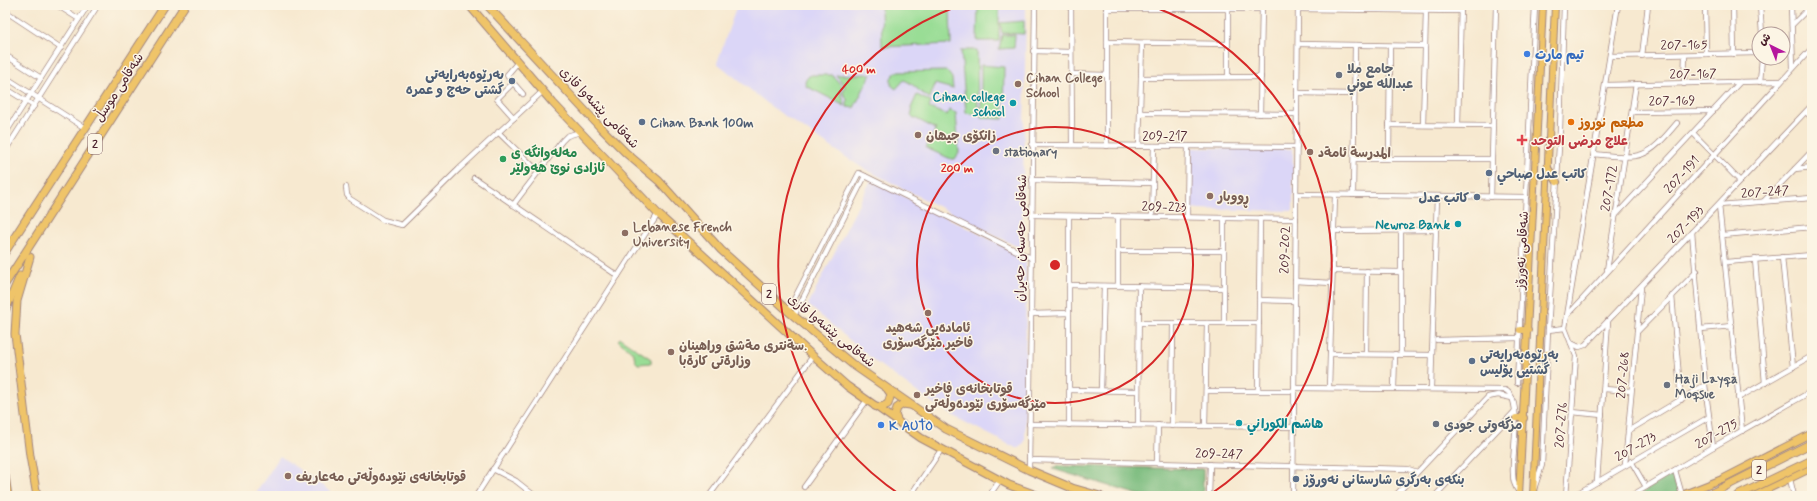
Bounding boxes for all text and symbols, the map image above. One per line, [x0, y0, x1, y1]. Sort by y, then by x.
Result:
north arrow [1751, 26, 1791, 66]
text: ش [1756, 30, 1774, 49]
street label: 207-165 [1660, 37, 1708, 54]
place label: تيم مارت [1535, 47, 1585, 65]
street label: شەقامی موسڵ [89, 49, 148, 126]
marker: تيم مارت [1522, 49, 1532, 59]
place label: جامع ملا عبدالله عوني [1347, 61, 1413, 96]
text: 400 m [842, 62, 876, 78]
street label: شەقامی پێشەوا قازی [555, 63, 642, 153]
street label: 207-167 [1669, 66, 1717, 83]
place label: بەرێوەبەرایەتی گشتی حەج و عمرە [406, 67, 504, 99]
place label: Cihan College School [1026, 70, 1103, 102]
marker: جامع ملا عبدالله عوني [1334, 70, 1344, 80]
marker: بەرێوەبەرایەتی گشتی حەج و عمرە [507, 76, 517, 86]
marker: Cihan College School [1013, 79, 1023, 89]
place label: Cihan college school [932, 89, 1005, 121]
street label: 207-169 [1649, 93, 1696, 110]
marker: Cihan college school [1008, 98, 1018, 108]
place label: Cihan Bank 100m [650, 115, 754, 132]
place label: مطعم نوروز [1578, 115, 1644, 133]
marker: Cihan Bank 100m [637, 117, 647, 127]
marker: مطعم نوروز [1566, 117, 1576, 127]
place label: زانکۆی جیھان [926, 128, 996, 145]
street label: 209-217 [1142, 128, 1188, 145]
marker: زانکۆی جیھان [913, 130, 923, 140]
place label: علاج مرضى التوحد [1531, 133, 1628, 150]
road number: 2 [88, 134, 102, 154]
marker: علاج مرضى التوحد [1516, 134, 1528, 146]
place label: مەلەوانگە ی ئازادی نوێ هەولێر [509, 144, 605, 177]
place label: stationary [1004, 144, 1057, 161]
place label: المدرسة ئامةد [1318, 145, 1391, 162]
marker: stationary [991, 146, 1001, 156]
marker: المدرسة ئامةد [1305, 147, 1315, 157]
street label: 207-191 [1660, 153, 1704, 197]
marker: مەلەوانگە ی ئازادی نوێ هەولێر [498, 154, 508, 164]
text: 200 m [941, 161, 974, 177]
street label: 207-172 [1597, 163, 1622, 213]
place label: كاتب عدل صباحي [1497, 166, 1587, 186]
marker: كاتب عدل صباحي [1484, 168, 1494, 178]
street label: شەقامی حەسەن حەیران [1012, 174, 1031, 302]
street label: 207-247 [1740, 182, 1790, 203]
place label: ڕووبار [1217, 189, 1249, 208]
place label: کاتب عدل [1418, 190, 1469, 207]
marker: ڕووبار [1205, 191, 1215, 201]
marker: کاتب عدل [1472, 192, 1482, 202]
street label: 209-223 [1141, 199, 1187, 216]
street label: 207-193 [1664, 202, 1709, 247]
street label: شەقامی نەورۆز [1512, 210, 1533, 291]
place label: Newroz Bank [1375, 217, 1450, 234]
place label: Lebanese French University [633, 219, 732, 251]
marker: Newroz Bank [1453, 219, 1463, 229]
street label: 209-202 [1277, 226, 1294, 274]
marker: Lebanese French University [620, 228, 630, 238]
centre of rings [1048, 258, 1062, 272]
road number: 2 [762, 284, 776, 304]
street label: شەقامی پێشەوا قازی [784, 291, 878, 372]
marker: ئامادەیی شەهید فاخیر مێرگەسۆری [923, 308, 933, 318]
place label: ئامادەیی شەهید فاخیر مێرگەسۆری [883, 320, 973, 352]
place label: سةنترى مةشق وراهينان. وزارةتى كارةبا [679, 338, 807, 370]
marker: سةنترى مةشق وراهينان. وزارةتى كارةبا [666, 347, 676, 357]
place label: بەڕێوەبەرایەتی گشتیی پۆلیس [1480, 347, 1559, 379]
street label: 207-268 [1613, 351, 1634, 400]
marker: بەڕێوەبەرایەتی گشتیی پۆلیس [1467, 356, 1477, 366]
place label: Haji Layqa Moqsue [1675, 371, 1738, 403]
marker: Haji Layqa Moqsue [1662, 380, 1672, 390]
place label: قوتابخانەی فاخیر مێرگەسۆری نێودەوڵەتی [923, 381, 1046, 413]
marker: قوتابخانەی فاخیر مێرگەسۆری نێودەوڵەتی [912, 390, 922, 400]
street label: 207-276 [1551, 402, 1572, 449]
street label: 207-275 [1692, 415, 1741, 453]
place label: هاشم الكوراني [1247, 416, 1324, 436]
place label: مزگەوتی جودی [1444, 416, 1522, 434]
place label: K AUTO [889, 418, 933, 435]
marker: هاشم الكوراني [1234, 418, 1244, 428]
marker: مزگەوتی جودی [1431, 419, 1441, 429]
marker: K AUTO [876, 420, 886, 430]
street label: 207-273 [1612, 428, 1660, 466]
street label: 209-247 [1195, 446, 1243, 463]
road number: 2 [1752, 460, 1766, 480]
place label: قوتابخانەی نێودەوڵەتی مەعاریف [296, 467, 466, 486]
marker: قوتابخانەی نێودەوڵەتی مەعاریف [283, 471, 293, 481]
place label: بنکەی بەرگری شارستانی نەورۆز [1303, 471, 1465, 489]
marker: بنکەی بەرگری شارستانی نەورۆز [1291, 474, 1301, 484]

